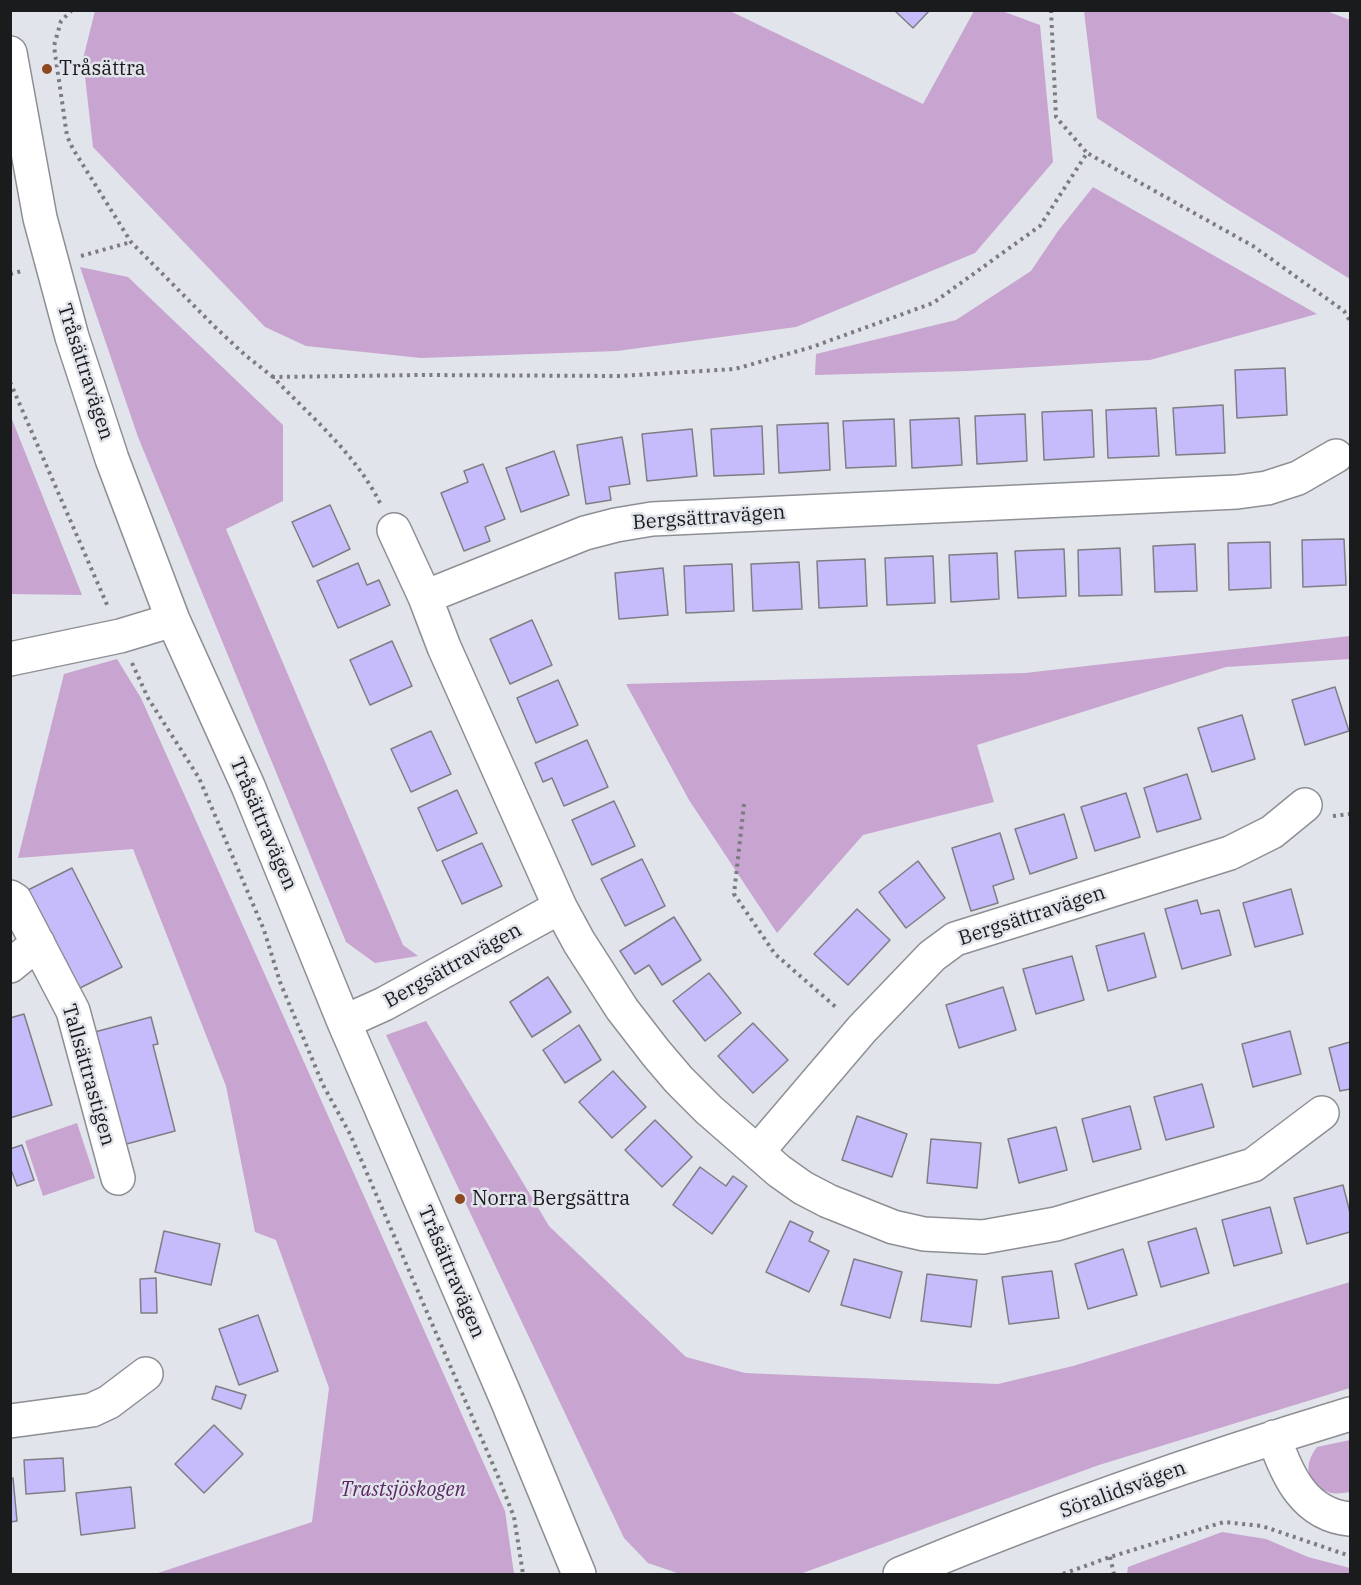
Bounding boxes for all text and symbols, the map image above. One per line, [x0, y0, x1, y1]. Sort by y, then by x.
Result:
place label: Tråsättra [59, 57, 146, 81]
marker: Tråsättra [40, 62, 54, 76]
street label: Tråsättravägen [52, 301, 118, 443]
street label: Bergsättravägen [632, 501, 786, 535]
street label: Tråsättravägen [224, 754, 302, 894]
street label: Bergsättravägen [955, 881, 1109, 951]
street label: Bergsättravägen [380, 918, 526, 1014]
street label: Tallsättrastigen [56, 1001, 120, 1149]
place label: Norra Bergsättra [472, 1187, 630, 1211]
marker: Norra Bergsättra [453, 1192, 467, 1206]
street label: Tråsättravägen [412, 1202, 490, 1342]
street label: Söralidsvägen [1057, 1456, 1189, 1524]
park label: Trastsjöskogen [340, 1478, 466, 1502]

